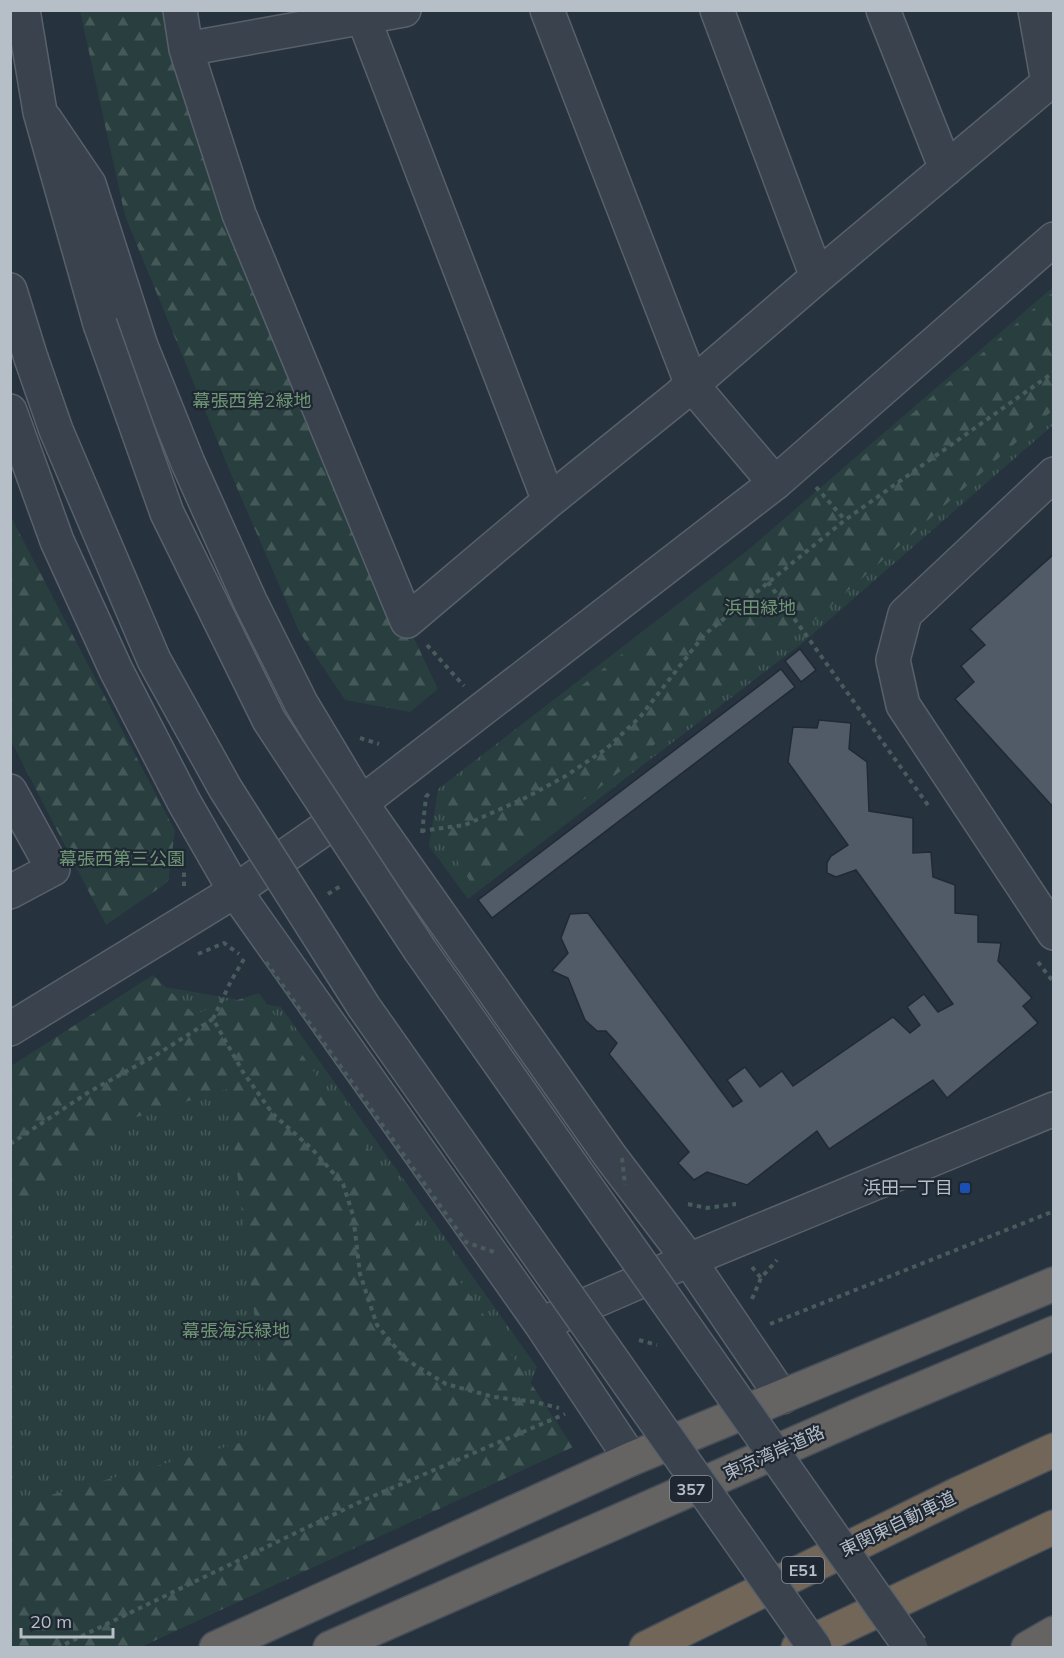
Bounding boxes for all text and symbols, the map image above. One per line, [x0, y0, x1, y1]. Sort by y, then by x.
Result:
park label: 幕張西第2緑地 [193, 389, 311, 412]
park label: 浜田緑地 [724, 596, 796, 619]
park label: 幕張西第三公園 [59, 847, 185, 870]
place label: 浜田一丁目 [863, 1176, 953, 1199]
marker: 浜田一丁目 [958, 1181, 972, 1195]
park label: 幕張海浜緑地 [182, 1319, 290, 1342]
street label: 東京湾岸道路 [720, 1420, 828, 1485]
road number: 357 [670, 1476, 712, 1502]
street label: 東関東自動車道 [836, 1486, 959, 1562]
road number: E51 [782, 1557, 824, 1583]
scale bar [21, 1601, 112, 1639]
text: 20 m [30, 1610, 72, 1633]

